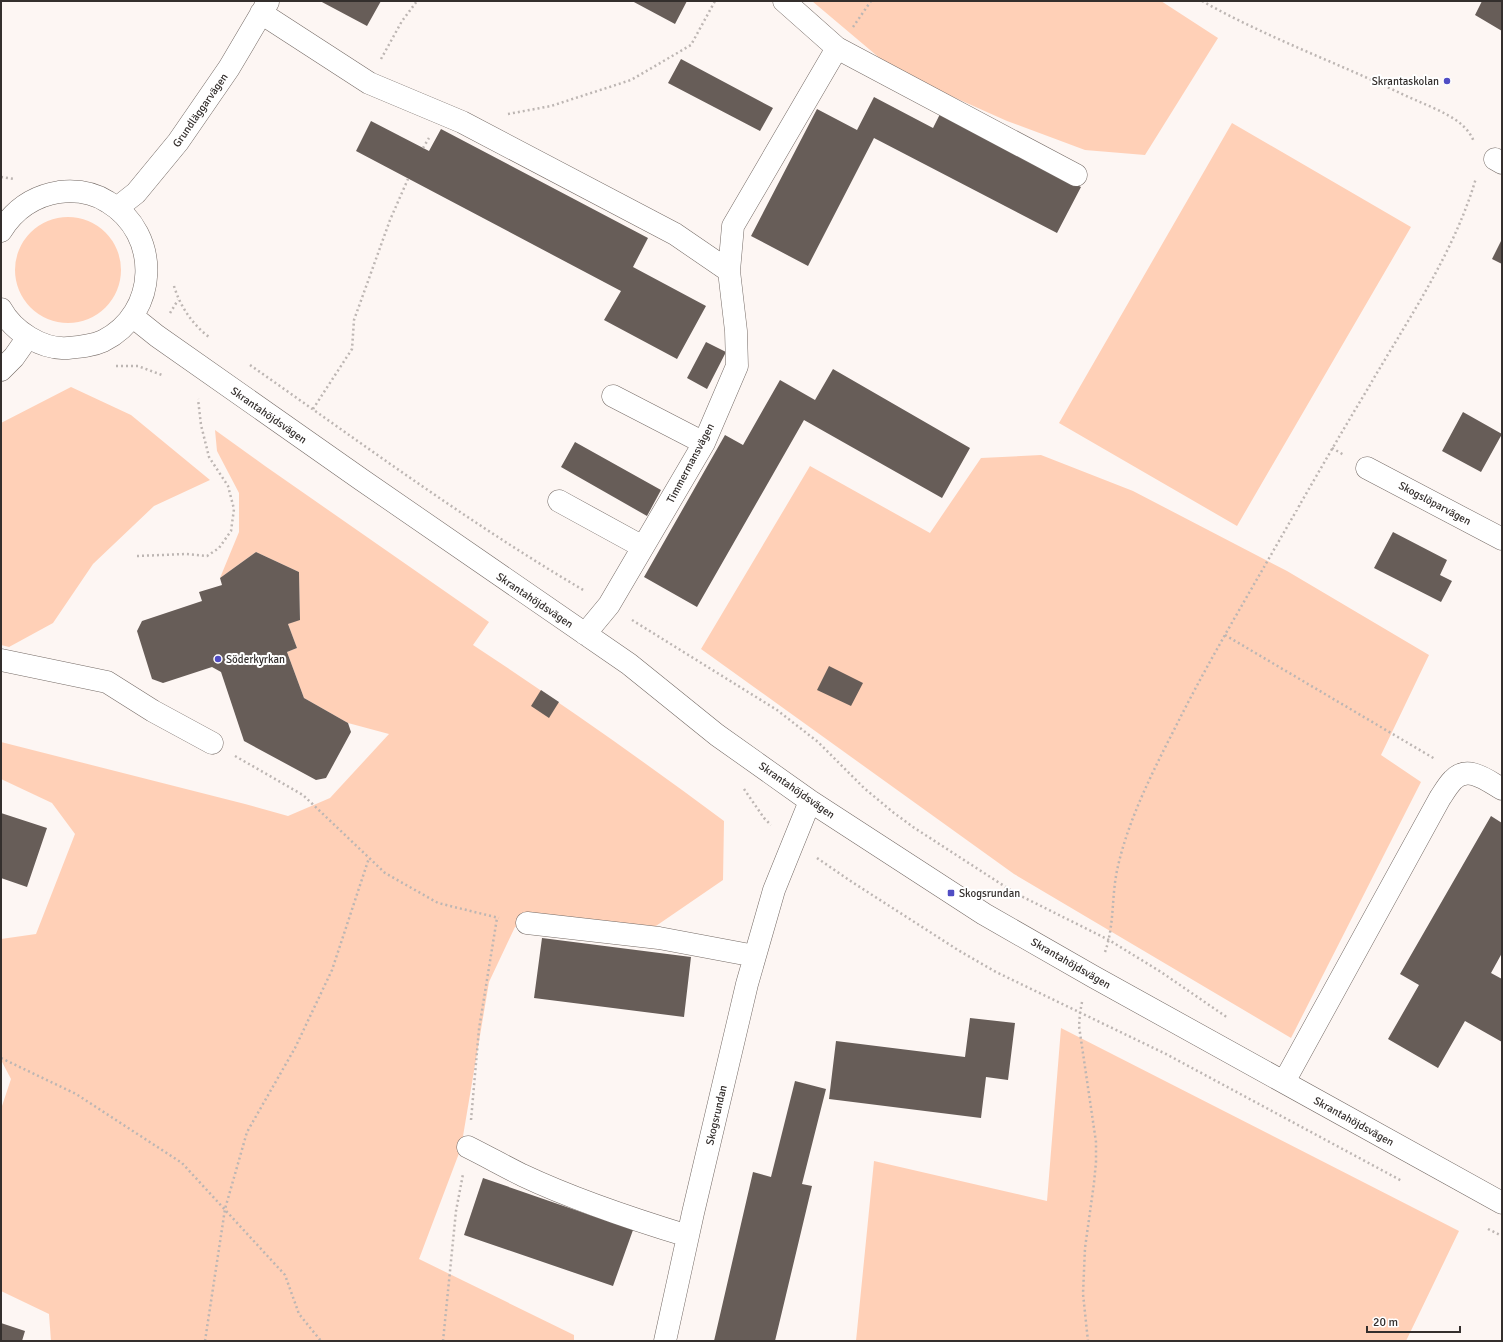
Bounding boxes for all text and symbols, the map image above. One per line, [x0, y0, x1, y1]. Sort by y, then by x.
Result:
street label: Grundläggarvägen [170, 71, 231, 150]
place label: Skrantaskolan [1372, 75, 1439, 88]
marker: Skrantaskolan [1442, 76, 1452, 86]
street label: Skrantahöjdsvägen [228, 384, 309, 447]
street label: Timmermansvägen [664, 421, 717, 505]
street label: Skogslöparvägen [1396, 479, 1473, 528]
street label: Skrantahöjdsvägen [494, 570, 576, 631]
place label: Söderkyrkan [226, 653, 285, 666]
marker: Söderkyrkan [213, 654, 223, 664]
street label: Skrantahöjdsvägen [756, 759, 837, 822]
place label: Skogsrundan [959, 887, 1020, 900]
marker: Skogsrundan [946, 888, 956, 898]
street label: Skrantahöjdsvägen [1029, 935, 1113, 992]
street label: Skogsrundan [703, 1084, 730, 1146]
street label: Skrantahöjdsvägen [1311, 1094, 1396, 1149]
scale bar [1367, 1308, 1460, 1334]
text: 20 m [1373, 1315, 1398, 1330]

